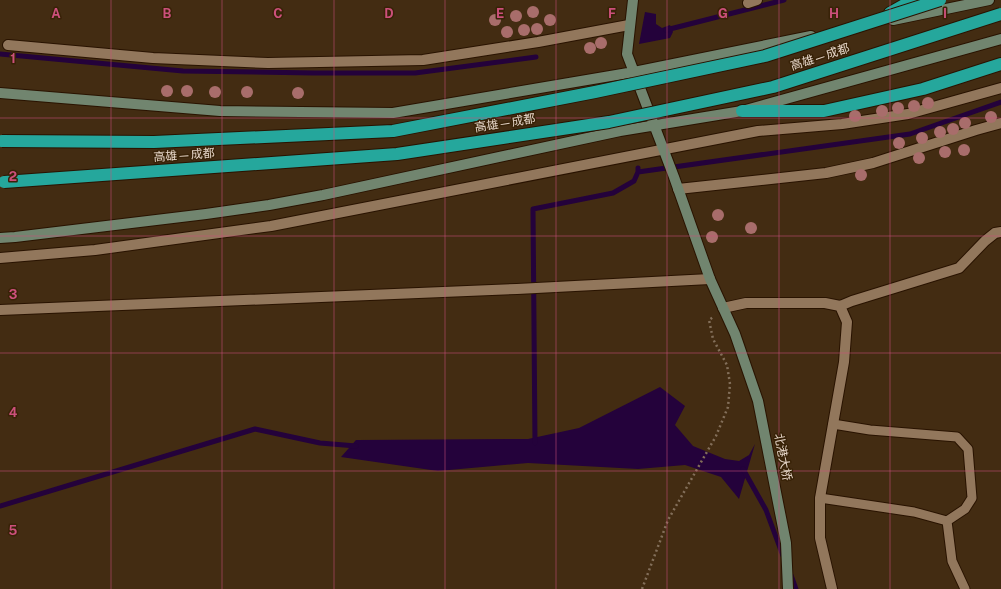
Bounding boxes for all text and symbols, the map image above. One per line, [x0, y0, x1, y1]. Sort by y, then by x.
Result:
text: A [51, 6, 61, 21]
text: B [163, 6, 172, 21]
text: C [273, 6, 283, 21]
text: D [384, 6, 394, 21]
text: E [496, 6, 504, 21]
text: F [608, 6, 616, 21]
text: G [718, 6, 728, 21]
text: H [829, 6, 839, 21]
text: I [943, 6, 947, 21]
street label: 高雄—成都 [789, 41, 851, 73]
text: 1 [10, 51, 16, 66]
street label: 高雄—成都 [474, 111, 536, 135]
street label: 高雄—成都 [153, 146, 215, 164]
text: 2 [9, 169, 17, 184]
text: 3 [9, 287, 18, 302]
text: 4 [9, 405, 18, 420]
street label: 北港大桥 [772, 432, 794, 482]
text: 5 [9, 523, 18, 538]

